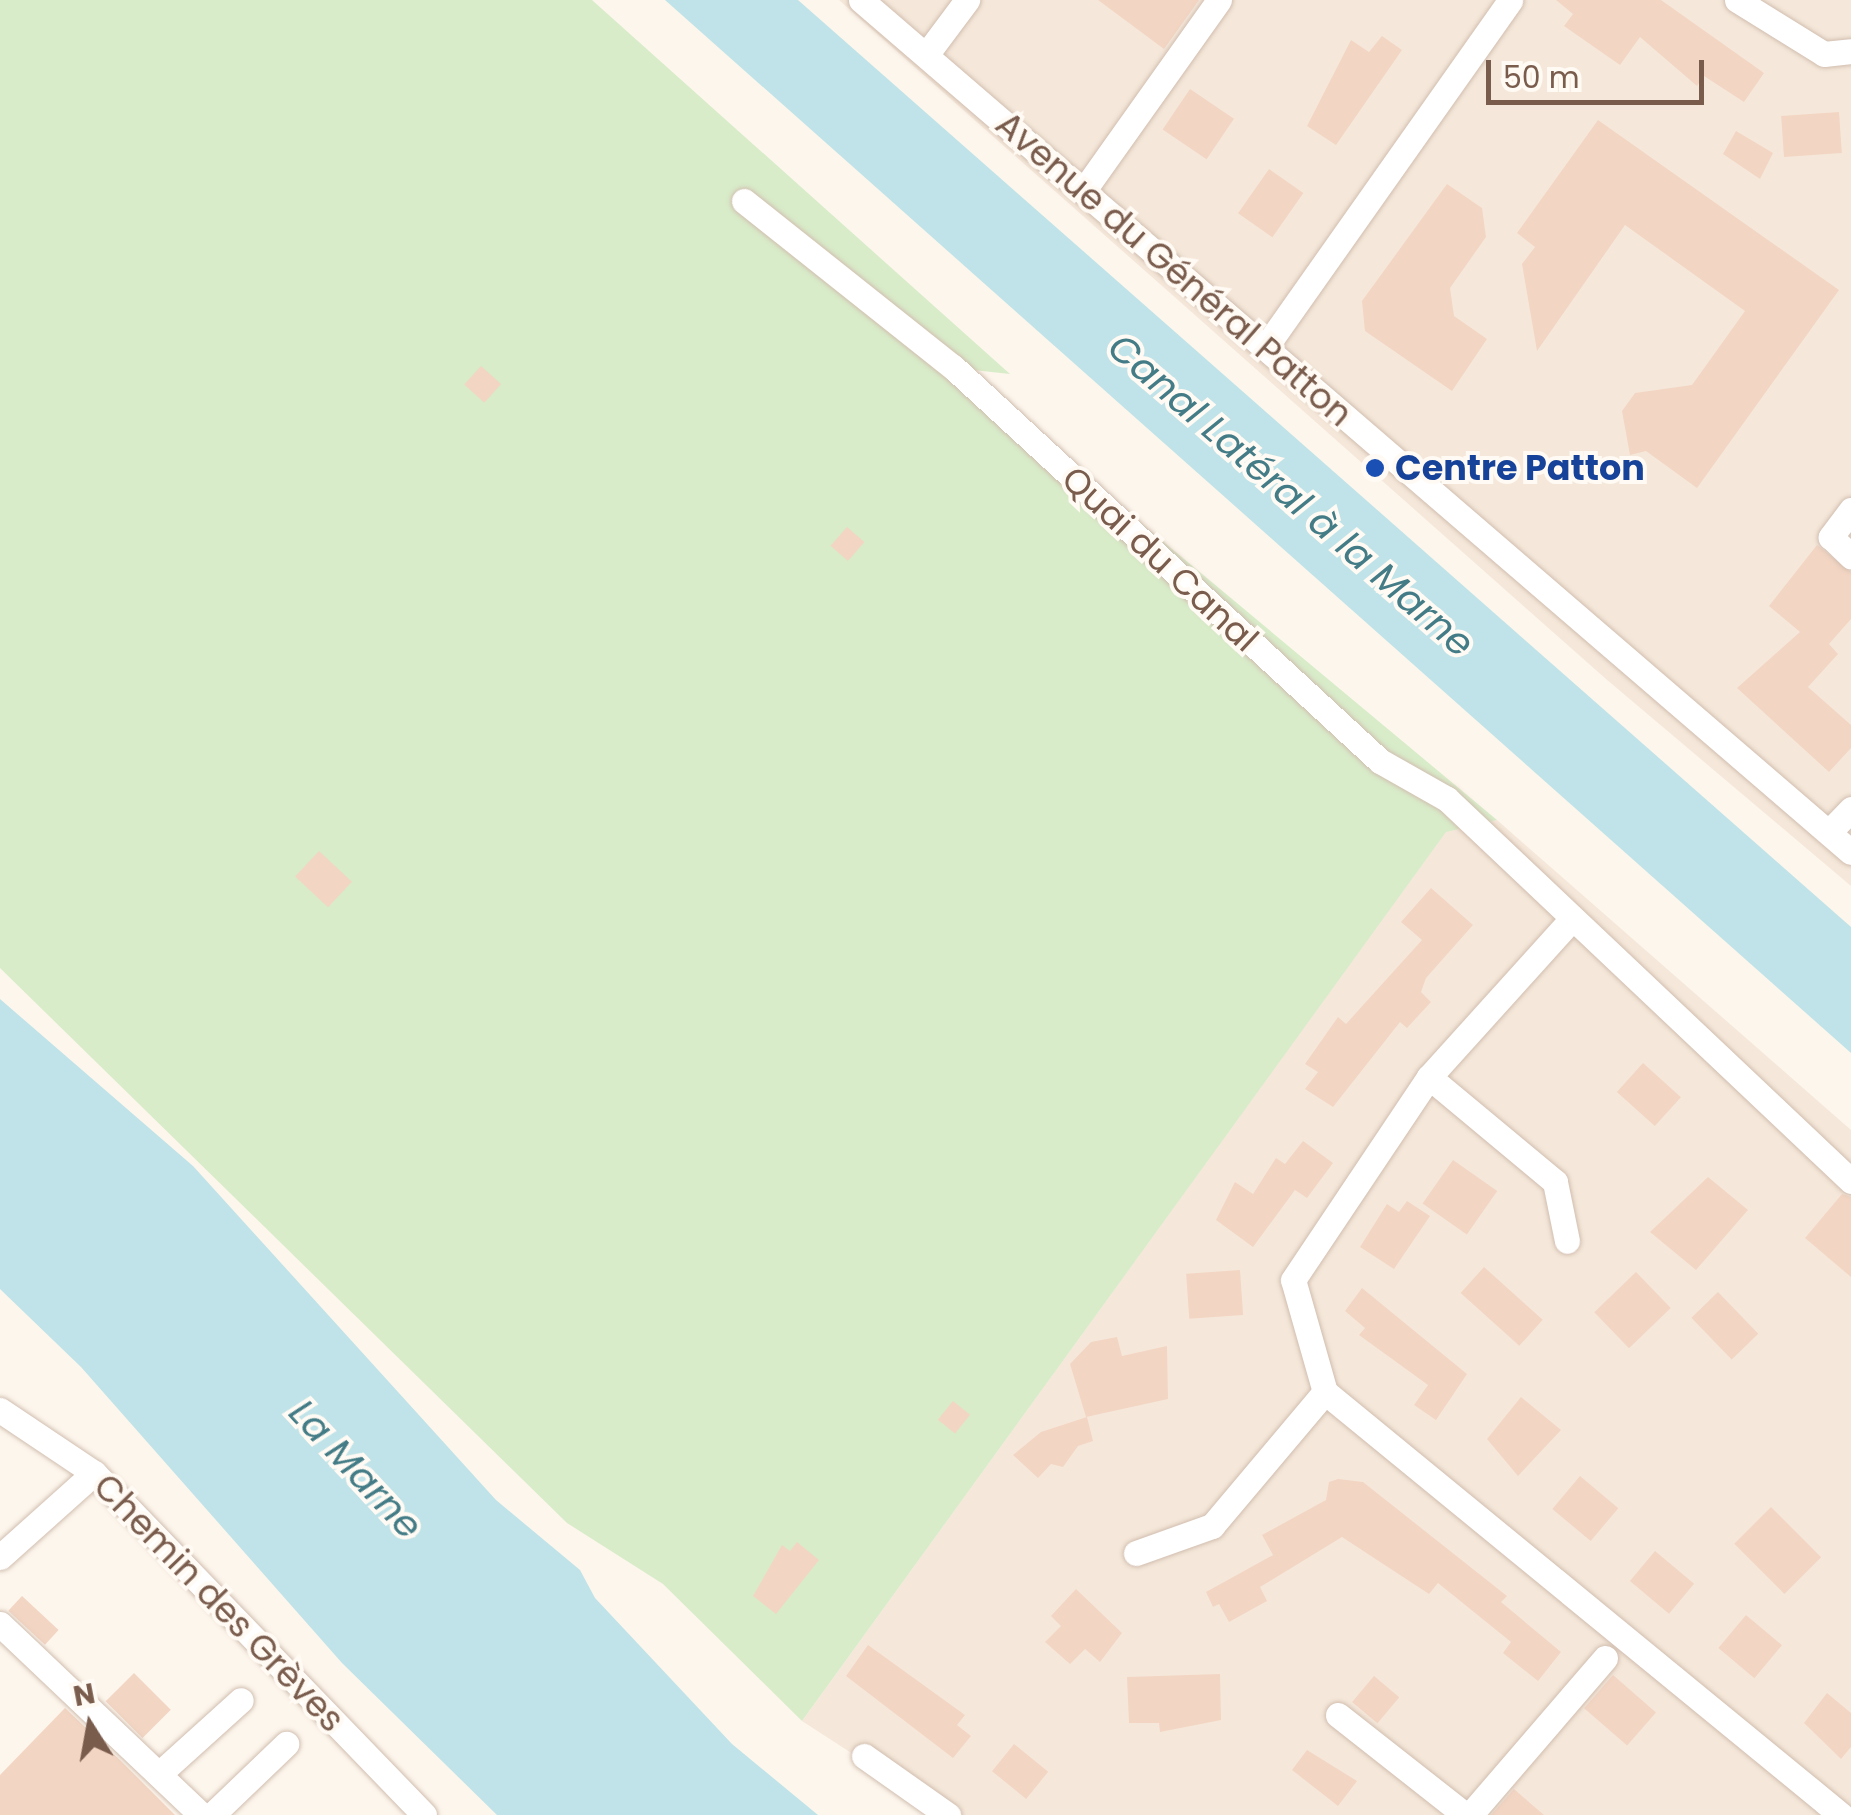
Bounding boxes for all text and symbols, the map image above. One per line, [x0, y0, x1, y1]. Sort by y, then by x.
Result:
scale bar [1491, 40, 1708, 102]
text: 50 m [1503, 56, 1580, 99]
street label: Avenue du Général Patton [987, 103, 1361, 435]
water label: Canal Latéral à la Marne [1099, 324, 1483, 666]
place label: Centre Patton [1395, 447, 1645, 489]
marker: Centre Patton [1364, 457, 1386, 479]
street label: Quai du Canal [1053, 458, 1267, 660]
water label: La Marne [280, 1390, 432, 1548]
street label: Chemin des Grèves [85, 1465, 353, 1741]
text: N [70, 1674, 98, 1716]
north arrow [40, 1675, 140, 1775]

